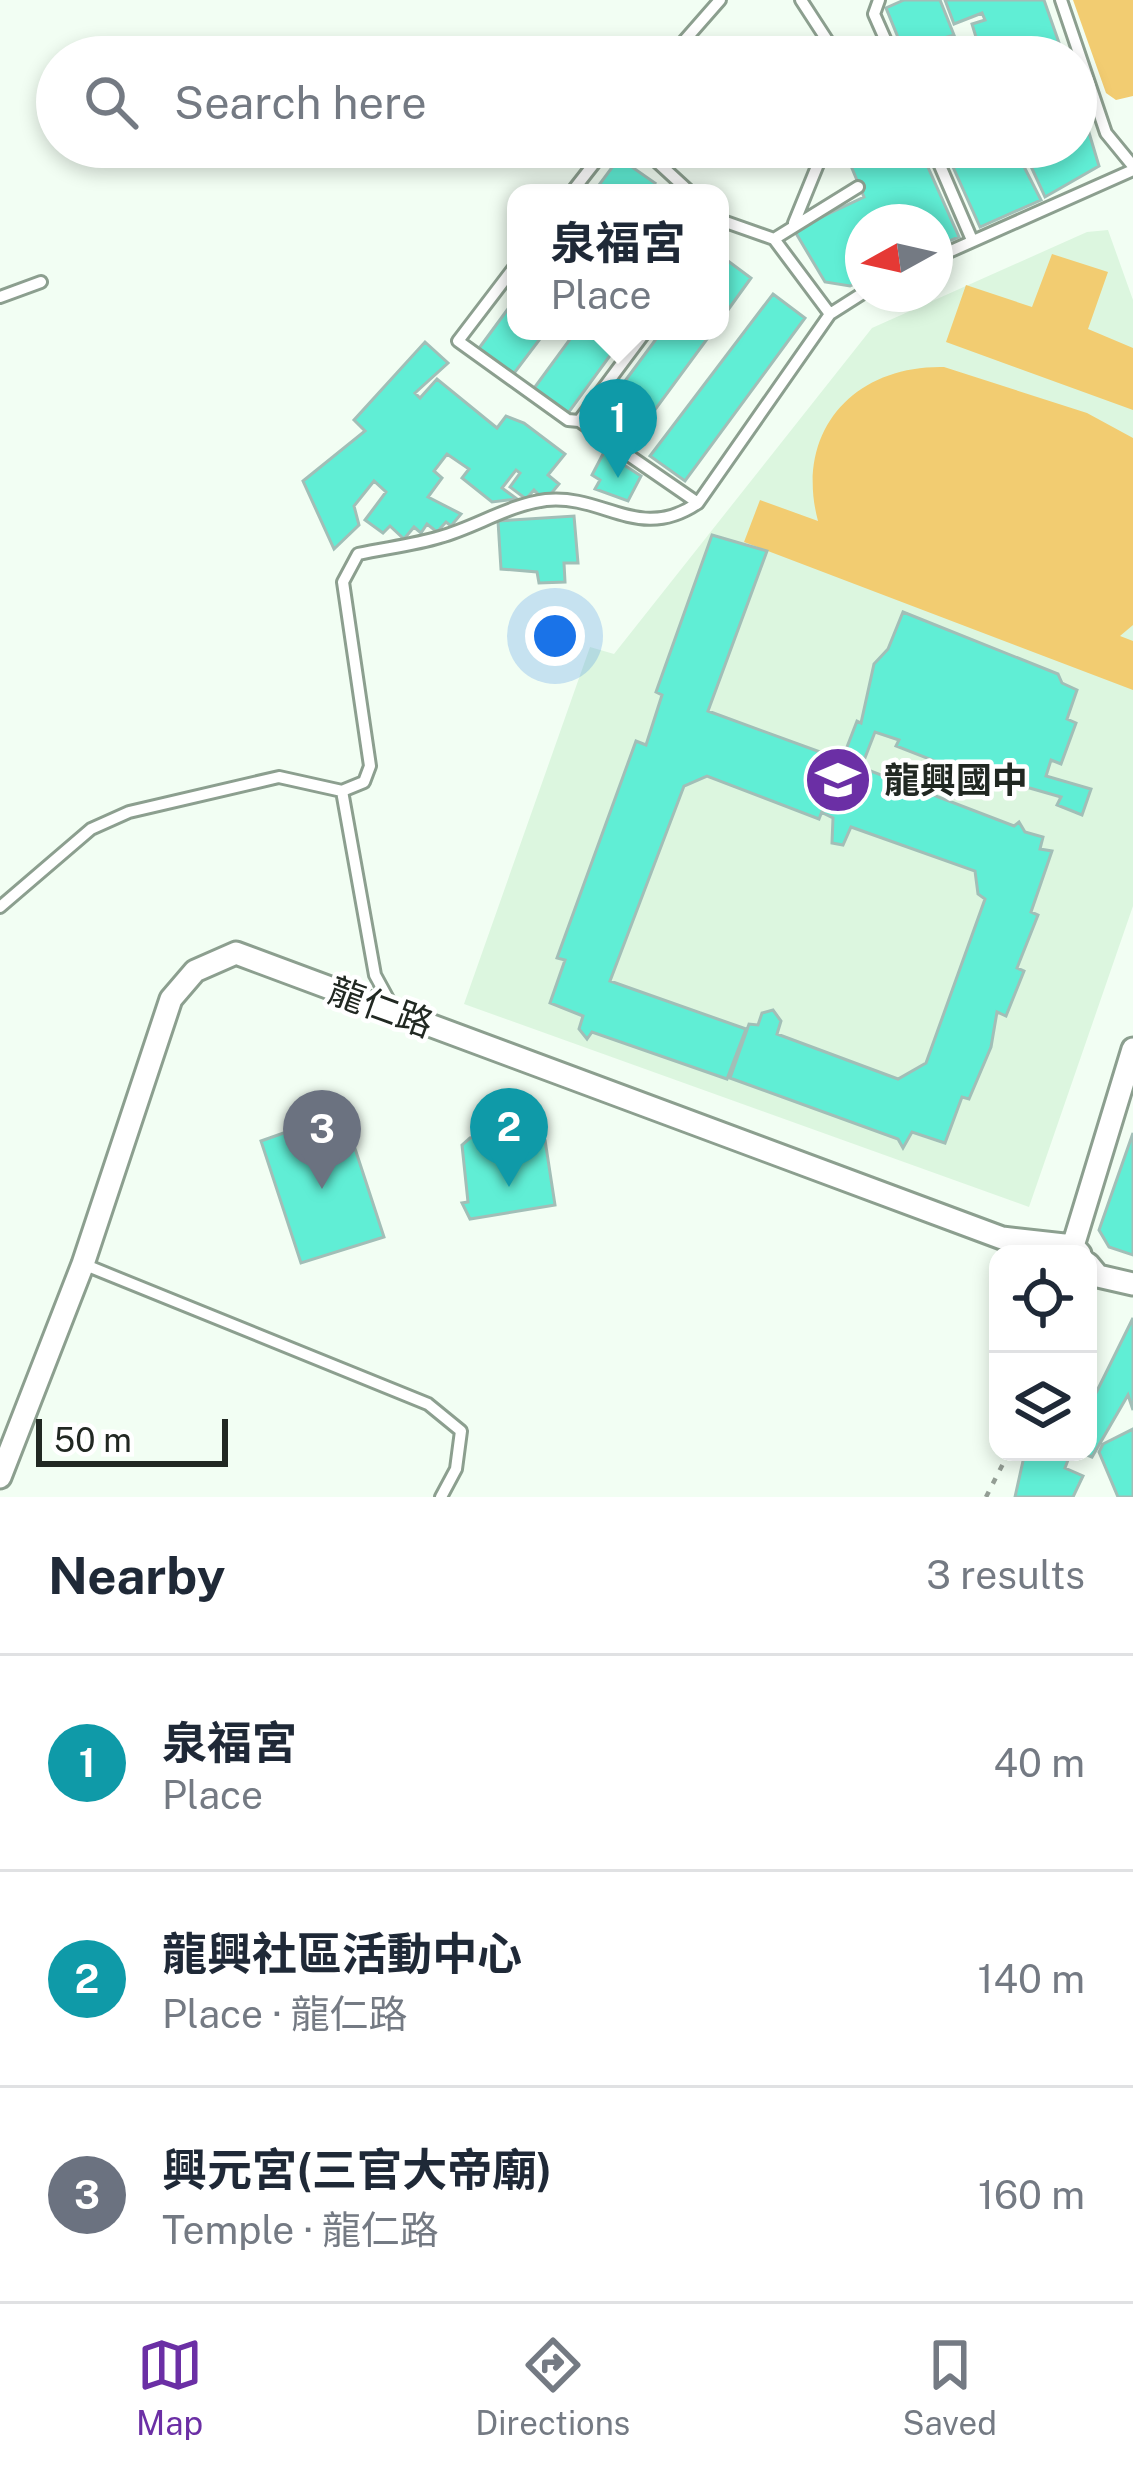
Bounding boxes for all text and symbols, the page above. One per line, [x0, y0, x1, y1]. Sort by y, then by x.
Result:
search box [36, 36, 1097, 168]
icon: search [78, 69, 144, 135]
text: Search here [174, 76, 427, 129]
popup [507, 184, 729, 340]
north arrow [845, 204, 953, 312]
text: 泉福宮 [550, 216, 686, 269]
text: Place [550, 272, 652, 318]
pin: 1 [579, 379, 657, 478]
your location [525, 606, 585, 666]
school or university icon: 龍興國中 [803, 745, 873, 815]
place label: 龍興國中 [884, 759, 1028, 801]
street label: 龍仁路 [323, 969, 439, 1045]
pin: 2 [470, 1088, 548, 1187]
pin: 3 [283, 1090, 361, 1189]
map controls [989, 1245, 1097, 1461]
button: locate [989, 1245, 1097, 1353]
button: layers [989, 1353, 1097, 1461]
scale bar [36, 1413, 228, 1466]
text: 50 m [54, 1421, 132, 1459]
text: Nearby [48, 1546, 225, 1605]
text: 3 results [926, 1552, 1085, 1598]
text: 泉福宮 [162, 1716, 297, 1769]
text: 1 [79, 1740, 95, 1786]
text: 40 m [993, 1740, 1085, 1786]
text: Place [162, 1772, 263, 1818]
text: 龍興社區活動中心 [162, 1927, 522, 1980]
text: 2 [75, 1956, 99, 2002]
text: 140 m [978, 1956, 1085, 2002]
text: Place · 龍仁路 [162, 1991, 408, 2037]
text: 興元宮(三官大帝廟) [162, 2143, 552, 2196]
text: 3 [74, 2172, 100, 2218]
text: 160 m [978, 2172, 1085, 2218]
text: Temple · 龍仁路 [162, 2207, 439, 2253]
tab: Map [136, 2332, 203, 2442]
tab: Directions [475, 2332, 630, 2442]
tab: Saved [903, 2332, 997, 2442]

